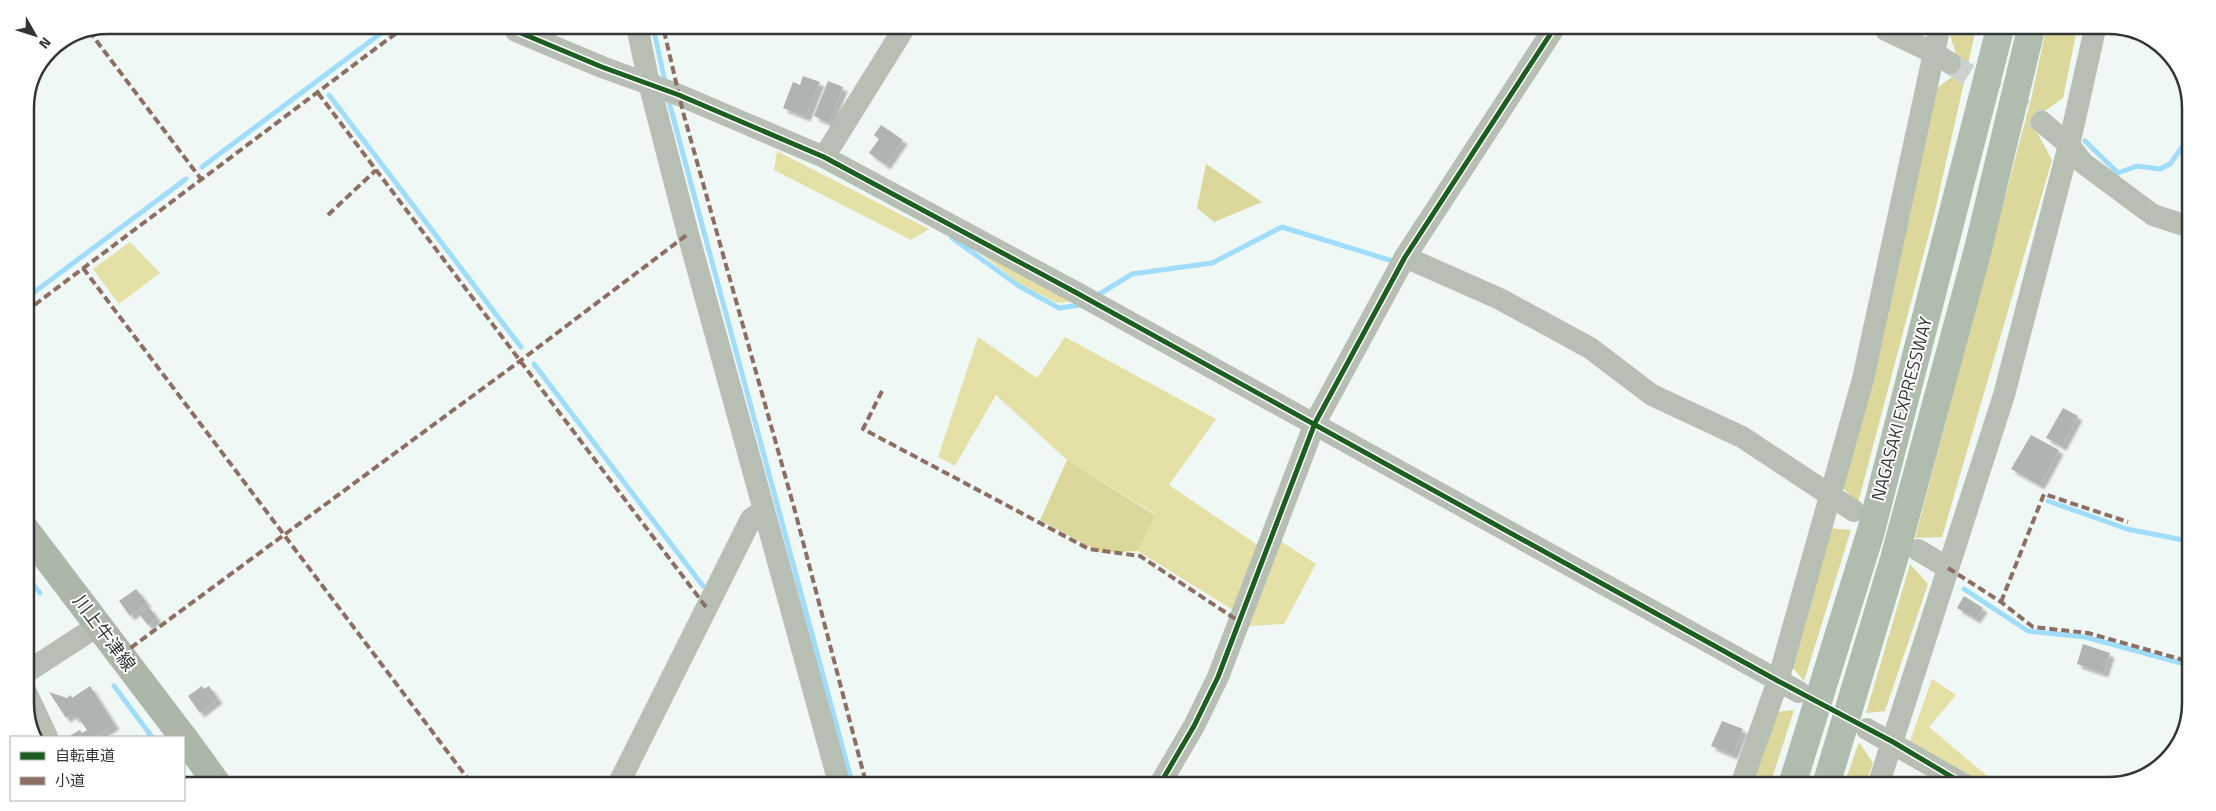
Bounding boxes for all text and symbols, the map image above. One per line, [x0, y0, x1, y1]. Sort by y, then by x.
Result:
north arrow [10, 10, 60, 60]
text: N [34, 33, 57, 54]
street label: NAGASAKI EXPRESSWAY [1864, 314, 1939, 504]
street label: 川上牛津線 [67, 589, 142, 677]
legend [10, 736, 185, 801]
text: 自転車道 [55, 744, 115, 767]
text: 小道 [55, 769, 85, 792]

